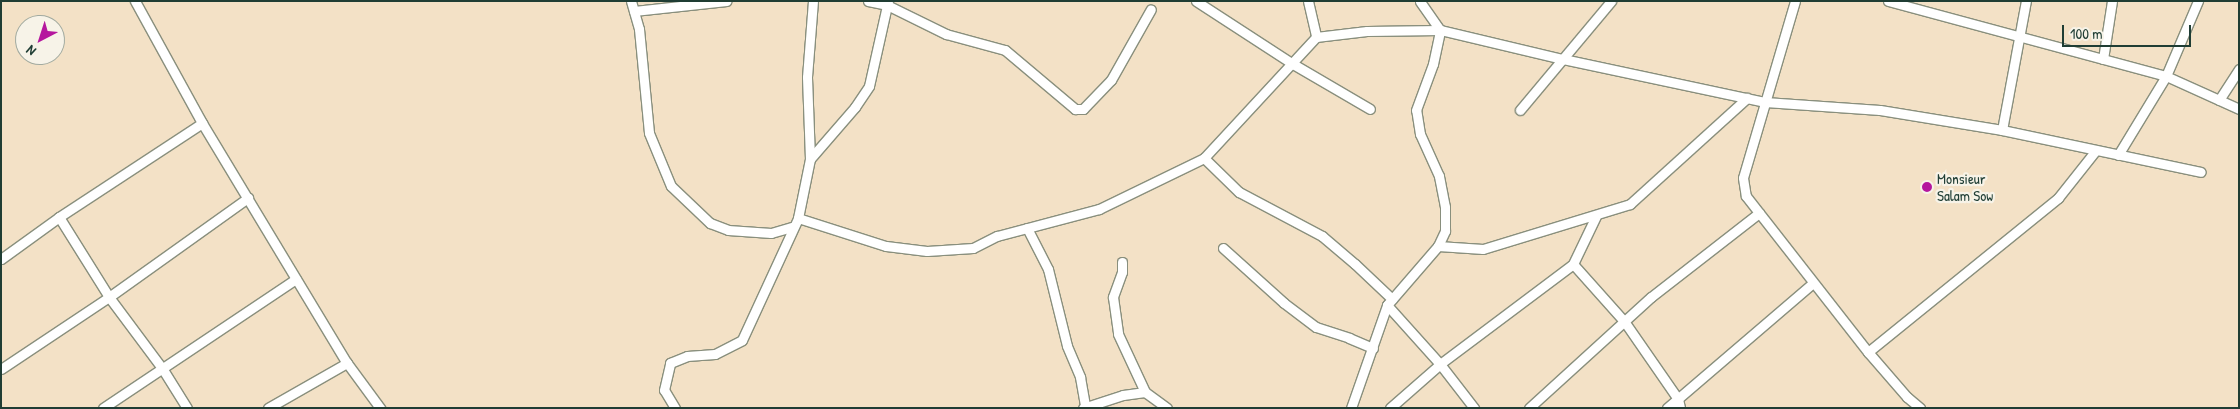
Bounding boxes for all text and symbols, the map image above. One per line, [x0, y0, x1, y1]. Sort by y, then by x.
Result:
north arrow [15, 15, 65, 65]
scale bar [2065, 15, 2194, 47]
text: 100 m [2070, 23, 2103, 44]
text: N [22, 41, 40, 61]
place label: Monsieur Salam Sow [1937, 169, 1993, 204]
marker: Monsieur Salam Sow [1921, 181, 1933, 193]

